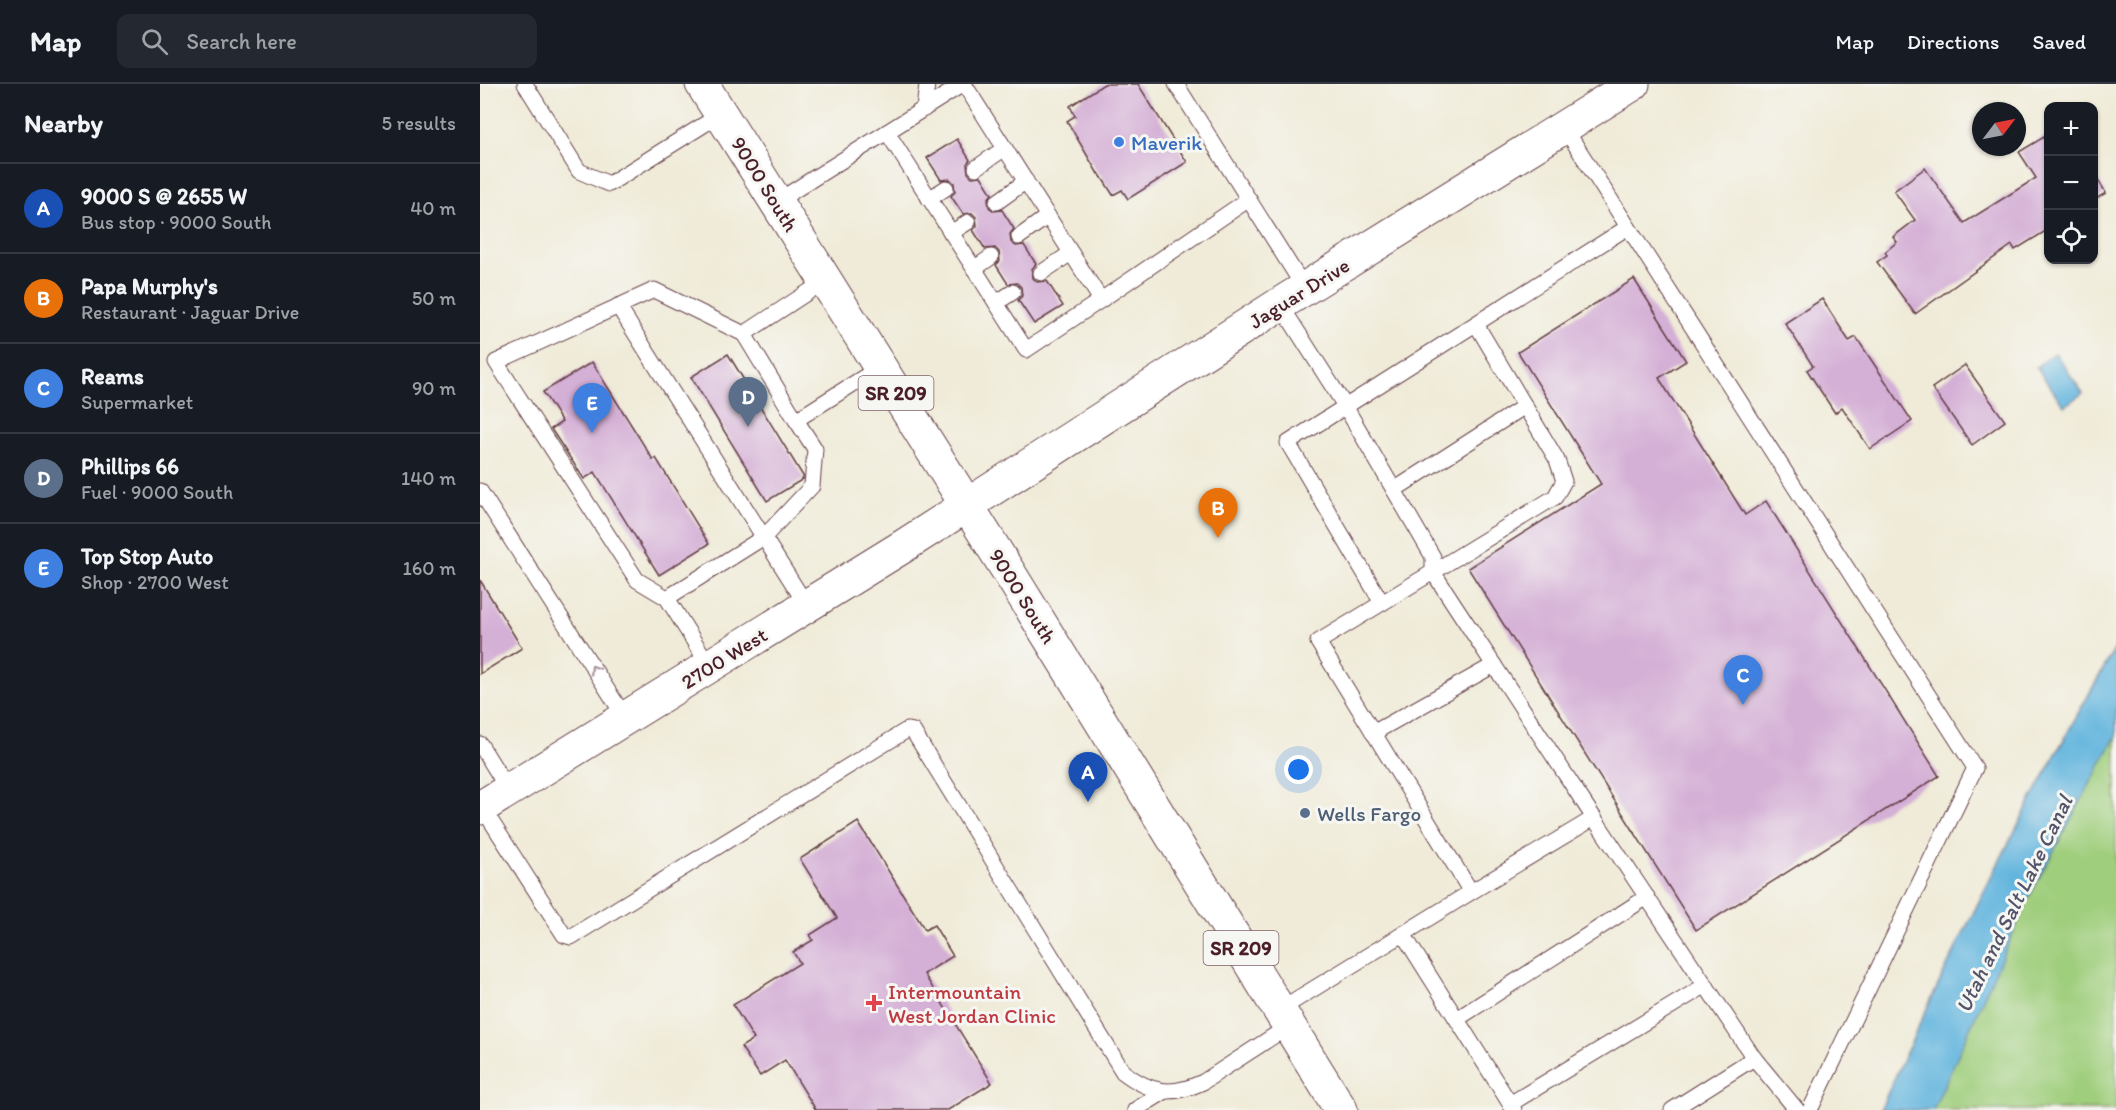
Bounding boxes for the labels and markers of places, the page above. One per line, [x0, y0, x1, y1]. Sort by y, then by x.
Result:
place label: Maverik [1131, 130, 1202, 155]
marker: Maverik [1112, 135, 1126, 149]
pin: D [728, 378, 768, 427]
pin: E [572, 384, 612, 433]
pin: B [1198, 488, 1238, 538]
pin: C [1724, 656, 1762, 705]
pin: A [1068, 752, 1108, 802]
place label: Wells Fargo [1317, 801, 1421, 826]
marker: Wells Fargo [1298, 806, 1312, 820]
place label: Intermountain West Jordan Clinic [888, 979, 1056, 1028]
marker: Intermountain West Jordan Clinic [865, 994, 883, 1012]

